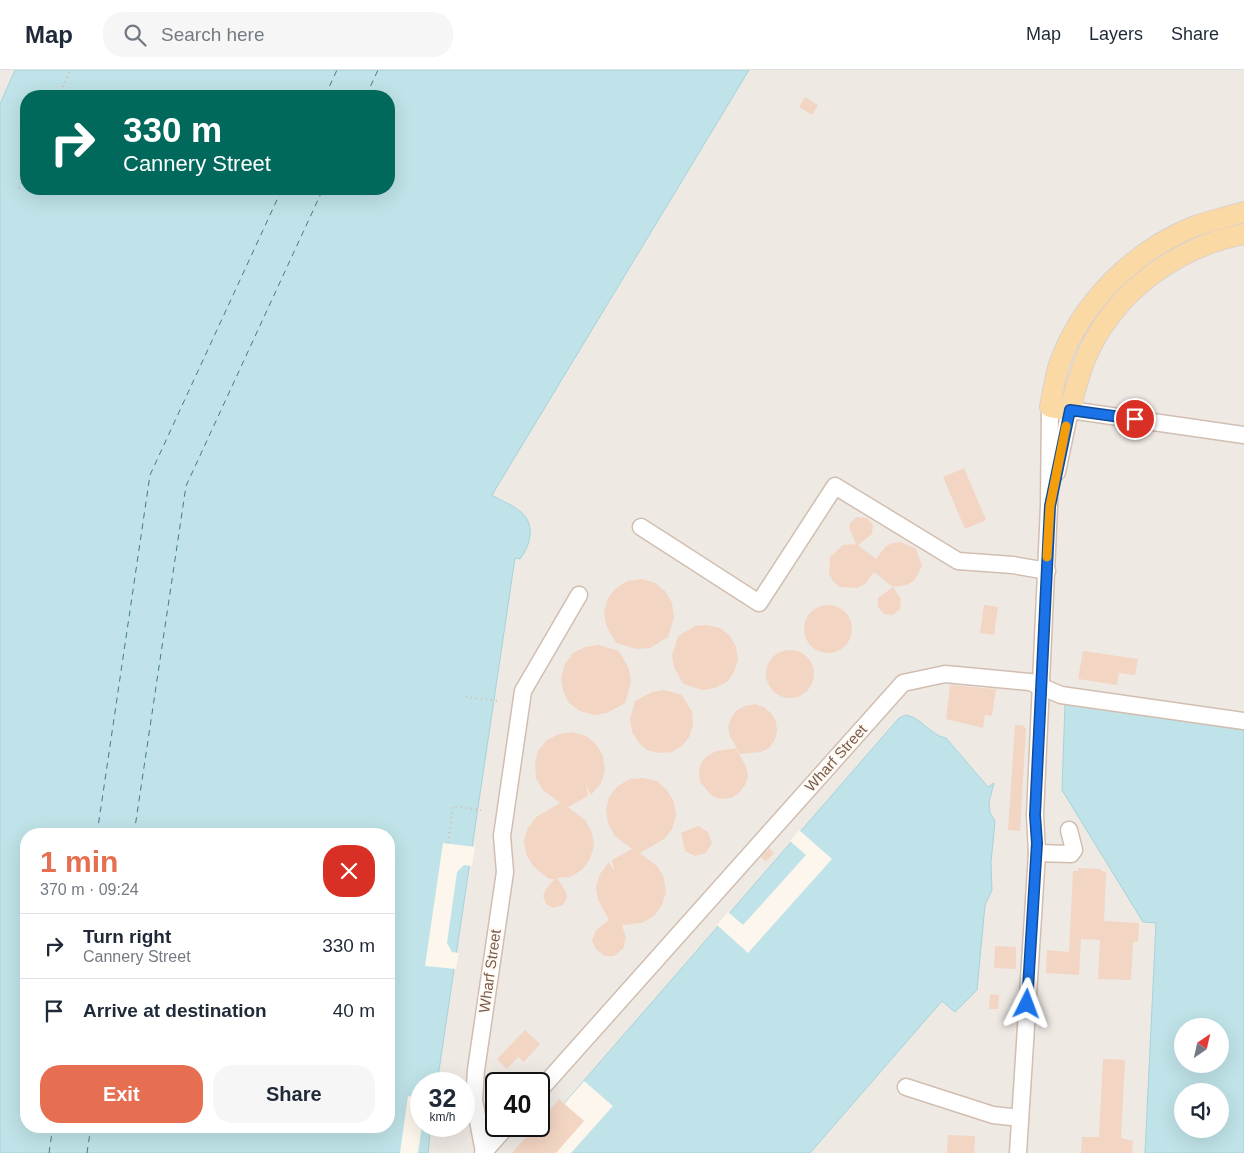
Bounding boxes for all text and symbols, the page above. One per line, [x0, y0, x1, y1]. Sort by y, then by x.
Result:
search box [103, 12, 453, 57]
text: Map [25, 21, 73, 48]
icon: search [121, 21, 149, 49]
text: Search here [161, 24, 265, 45]
text: Map [1026, 24, 1061, 44]
text: Layers [1089, 24, 1143, 44]
text: Share [1171, 24, 1219, 44]
icon: right [40, 110, 105, 175]
text: 330 m [123, 110, 222, 149]
text: Cannery Street [123, 151, 271, 176]
pin [1114, 398, 1156, 440]
icon: arrive [1121, 405, 1149, 433]
street label: Wharf Street [801, 720, 871, 795]
text: 1 min [40, 845, 118, 878]
button: close [323, 845, 375, 897]
text: 370 m · 09:24 [40, 881, 139, 898]
text: Turn right [83, 926, 171, 947]
street label: Wharf Street [475, 927, 504, 1014]
icon: right [40, 932, 68, 960]
text: 330 m [322, 935, 375, 956]
text: Cannery Street [83, 948, 191, 965]
position arrow [1000, 977, 1052, 1029]
icon: arrive [40, 997, 68, 1025]
text: Arrive at destination [83, 1000, 267, 1021]
text: 40 m [333, 1000, 375, 1021]
north arrow [1174, 1018, 1229, 1072]
map controls [1174, 1018, 1229, 1138]
button: Exit [40, 1065, 203, 1123]
button: Share [213, 1065, 375, 1123]
speed limit sign: 40 [485, 1072, 550, 1137]
button: sound [1174, 1083, 1229, 1138]
text: 32 [429, 1084, 456, 1112]
text: km/h [429, 1110, 456, 1124]

